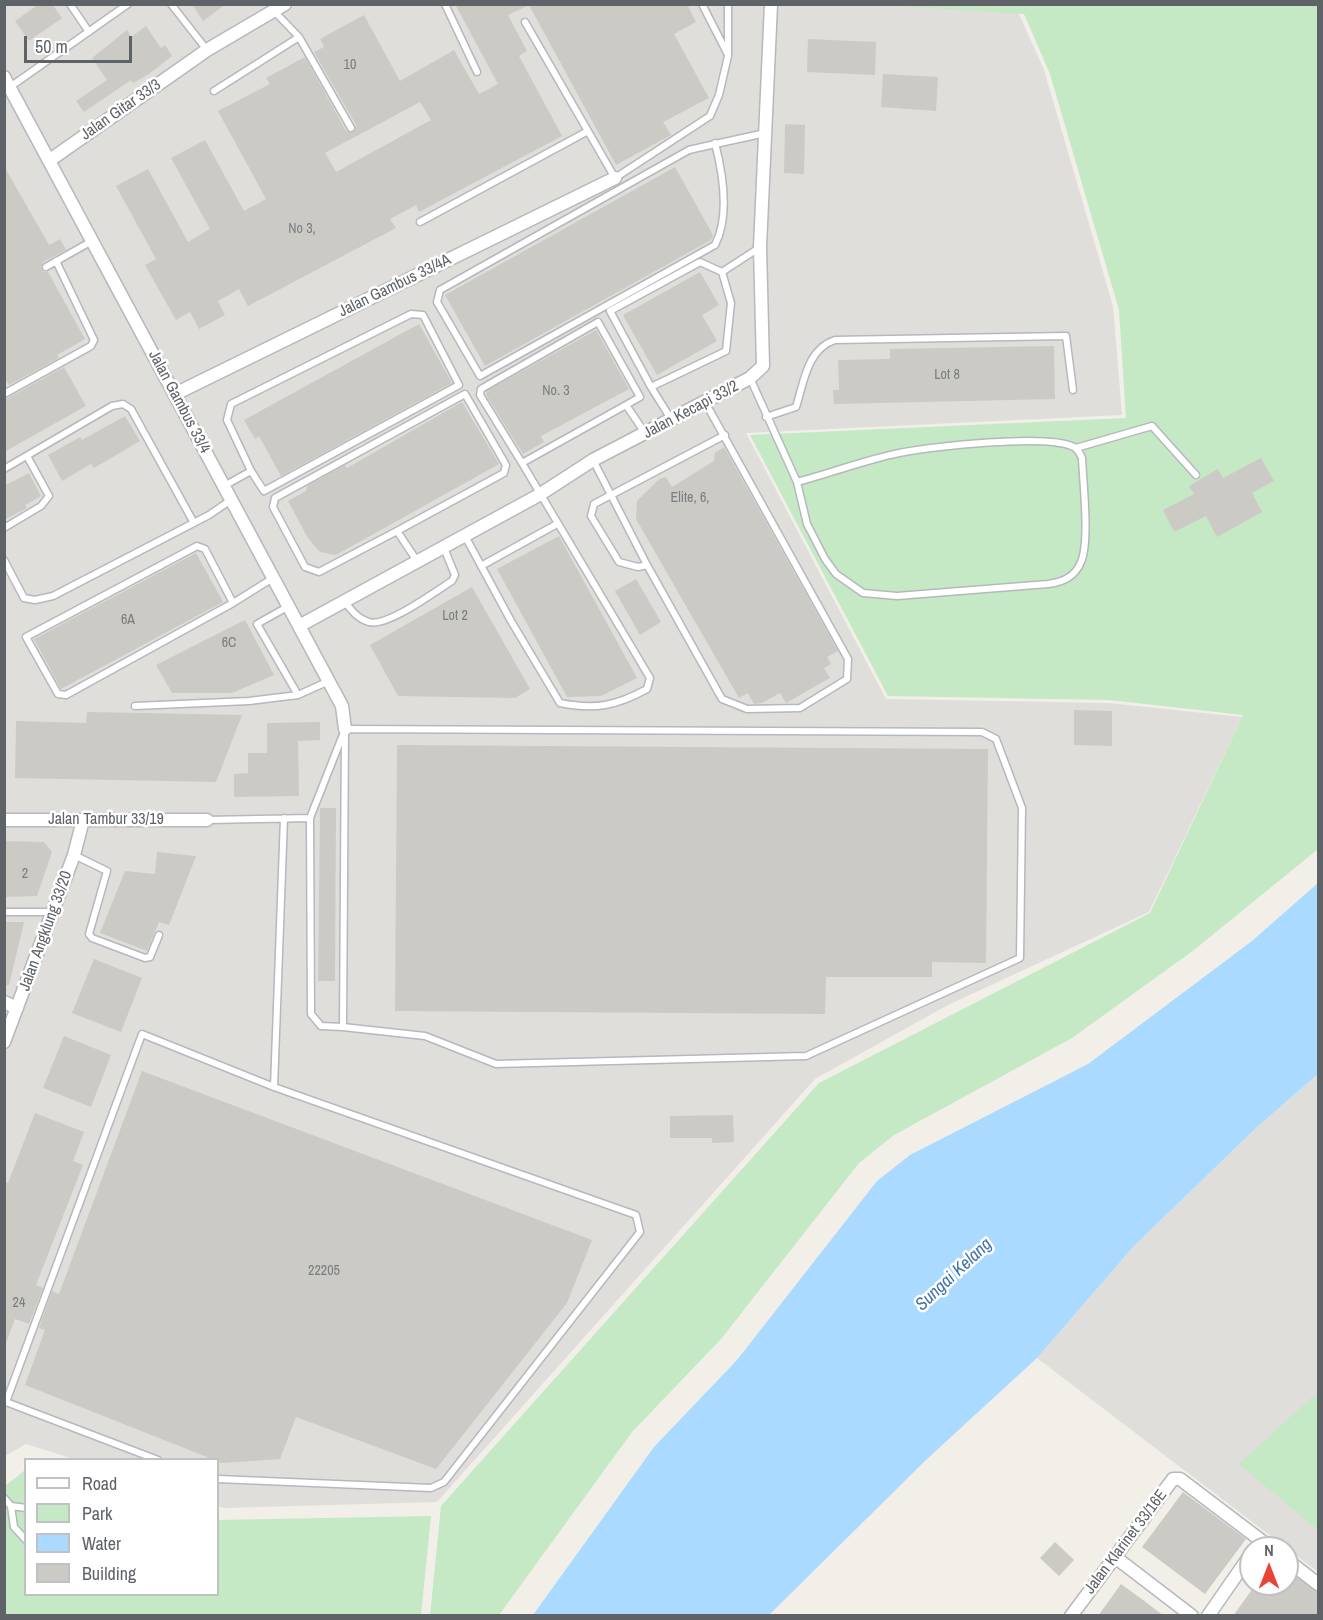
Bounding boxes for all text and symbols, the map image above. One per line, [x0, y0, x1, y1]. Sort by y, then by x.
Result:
scale bar [27, 24, 135, 62]
text: 50 m [35, 34, 68, 59]
house number: 10 [344, 57, 356, 73]
street label: Jalan Gitar 33/3 [77, 75, 165, 145]
house number: No 3, [288, 221, 316, 237]
street label: Jalan Gambus 33/4A [336, 251, 454, 321]
street label: Jalan Gambus 33/4 [144, 347, 214, 457]
house number: Lot 8 [934, 367, 960, 383]
street label: Jalan Kecapi 33/2 [640, 377, 742, 443]
house number: No. 3 [542, 383, 570, 399]
house number: Elite, 6, [671, 490, 709, 506]
house number: Lot 2 [442, 608, 468, 624]
house number: 6A [121, 612, 135, 628]
house number: 6C [222, 635, 236, 651]
street label: Jalan Tambur 33/19 [48, 810, 164, 830]
house number: 2 [22, 866, 28, 882]
street label: Jalan Angklung 33/20 [15, 868, 77, 994]
water label: Sungai Kelang [911, 1234, 997, 1316]
house number: 22205 [308, 1263, 340, 1279]
house number: 24 [13, 1295, 25, 1311]
legend [24, 1458, 219, 1596]
text: Road [82, 1471, 117, 1496]
street label: Jalan Klarinet 33/16E [1081, 1486, 1171, 1598]
text: Park [82, 1501, 112, 1526]
text: Water [82, 1531, 121, 1556]
north arrow [1239, 1536, 1299, 1596]
text: N [1264, 1539, 1274, 1561]
text: Building [82, 1561, 136, 1586]

